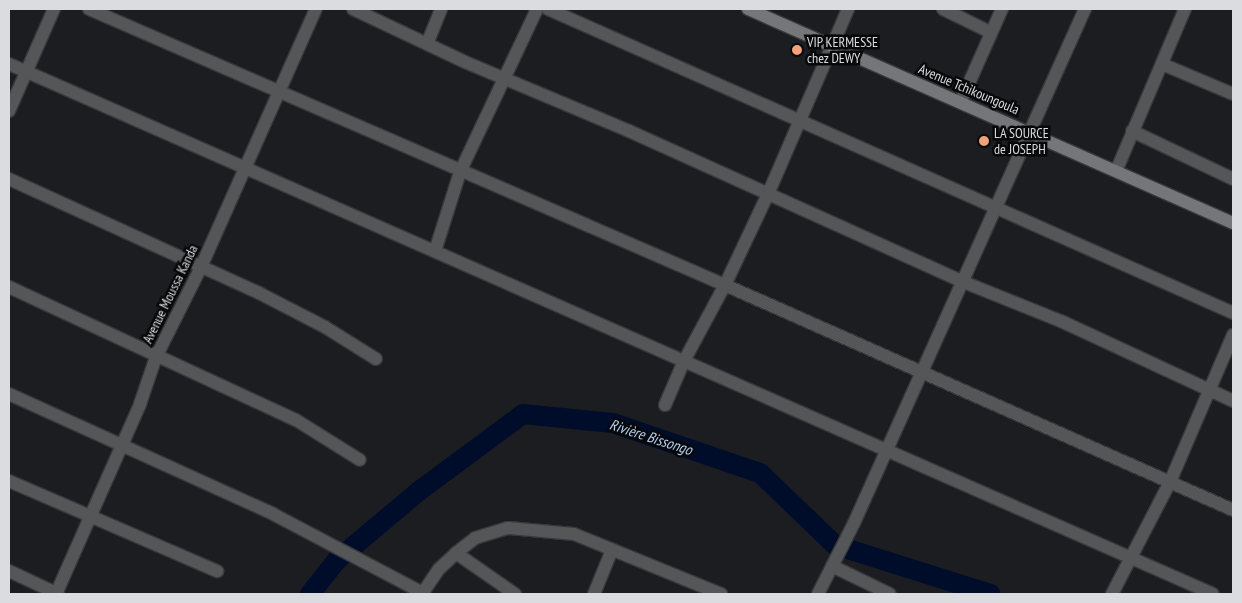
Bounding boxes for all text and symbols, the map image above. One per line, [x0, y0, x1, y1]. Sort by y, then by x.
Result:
place label: VIP KERMESSE chez DEWY [807, 34, 879, 66]
marker: VIP KERMESSE chez DEWY [791, 44, 803, 56]
street label: Avenue Tchikoungoula [916, 60, 1022, 118]
place label: LA SOURCE de JOSEPH [994, 125, 1049, 158]
marker: LA SOURCE de JOSEPH [978, 135, 990, 147]
street label: Avenue Moussa Kanda [139, 242, 201, 346]
water label: Rivière Bissongo [607, 415, 695, 459]

